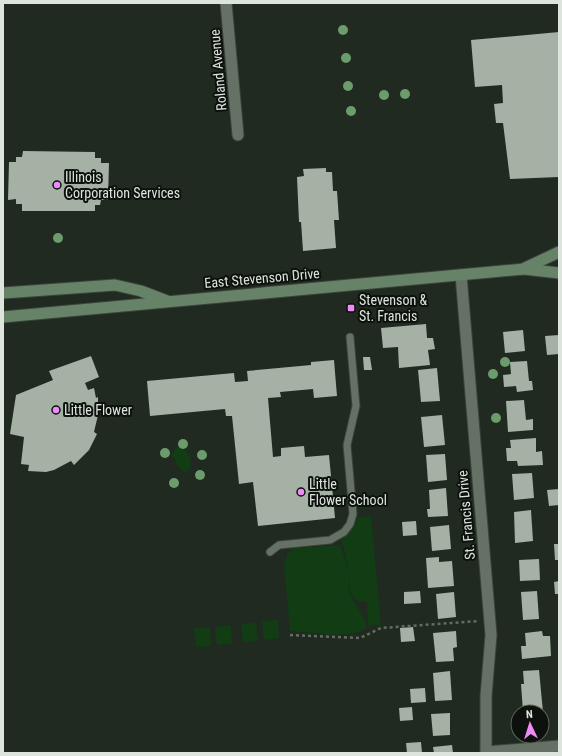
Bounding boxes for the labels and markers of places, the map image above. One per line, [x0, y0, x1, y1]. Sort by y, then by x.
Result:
place label: Illinois Corporation Services [65, 169, 180, 201]
marker: Illinois Corporation Services [52, 180, 62, 190]
place label: Stevenson & St. Francis [359, 292, 428, 324]
marker: Stevenson & St. Francis [346, 303, 356, 313]
place label: Little Flower [64, 402, 132, 418]
marker: Little Flower [51, 405, 61, 415]
place label: Little Flower School [309, 476, 387, 508]
marker: Little Flower School [296, 487, 306, 497]

